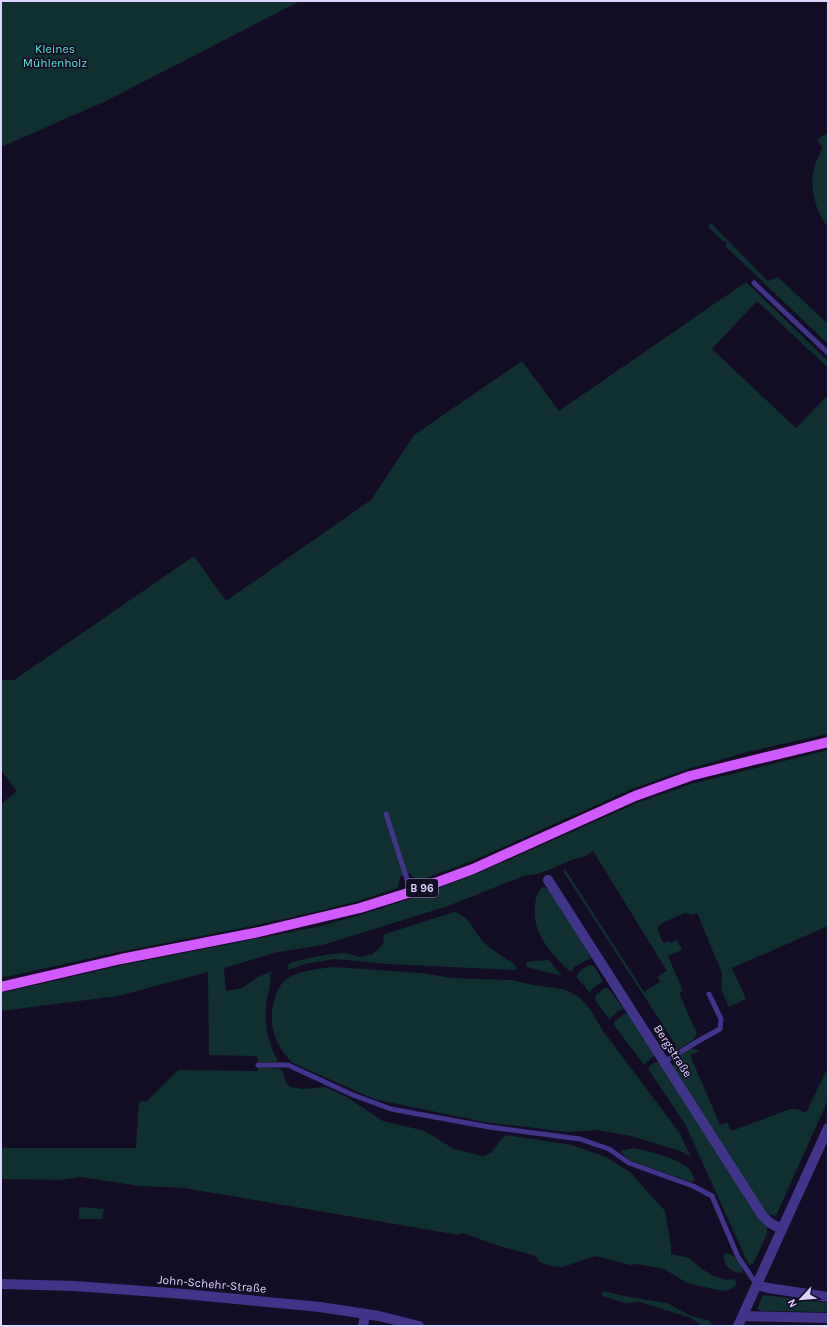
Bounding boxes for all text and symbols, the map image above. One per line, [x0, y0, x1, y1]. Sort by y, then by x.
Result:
park label: Kleines Mühlenholz [23, 42, 87, 70]
road number: B 96 [406, 879, 438, 897]
street label: Bergstraße [651, 1022, 695, 1080]
street label: John-Schehr-Straße [157, 1272, 267, 1296]
north arrow [781, 1279, 821, 1319]
text: N [785, 1297, 800, 1310]

